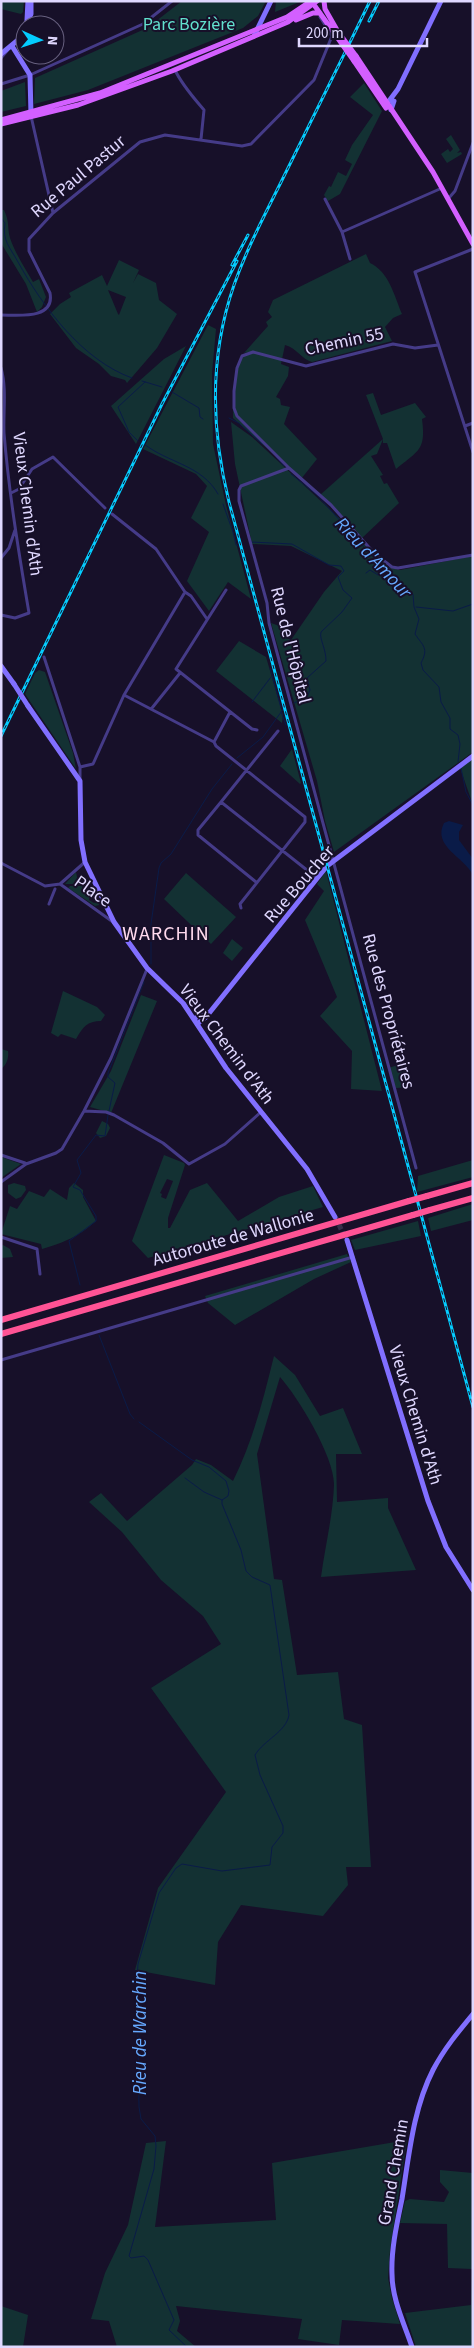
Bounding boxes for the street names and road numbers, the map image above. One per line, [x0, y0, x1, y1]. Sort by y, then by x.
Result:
street label: Rue Paul Pastur [26, 129, 132, 224]
street label: Chemin 55 [303, 321, 386, 362]
street label: Vieux Chemin d'Ath [6, 431, 49, 577]
street label: Rue de l'Hôpital [264, 584, 317, 706]
street label: Rue Boucher [258, 839, 341, 929]
street label: Place [69, 870, 117, 913]
street label: Rue des Propriétaires [356, 931, 421, 1092]
street label: Vieux Chemin d'Ath [173, 979, 280, 1110]
street label: Autoroute de Wallonie [150, 1202, 317, 1272]
street label: Vieux Chemin d'Ath [382, 1342, 449, 1488]
street label: Grand Chemin [372, 2117, 415, 2227]

